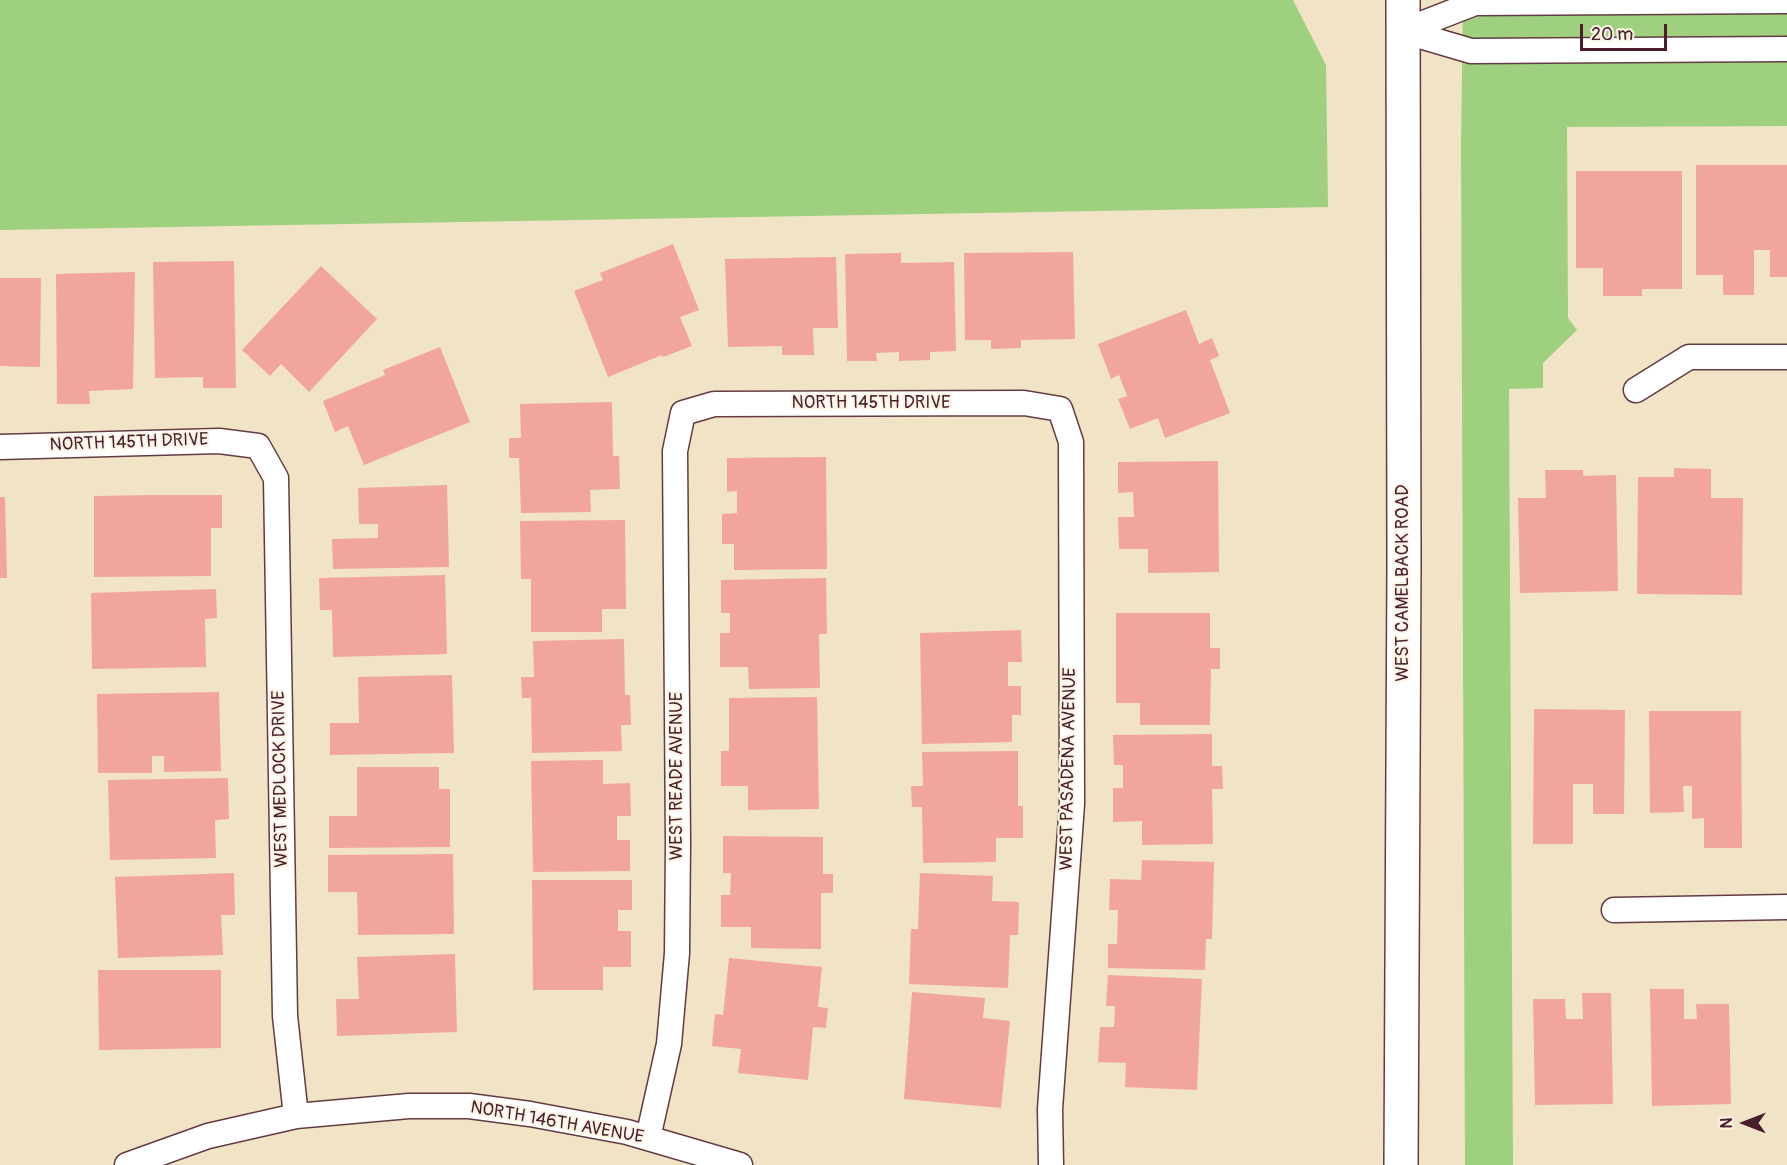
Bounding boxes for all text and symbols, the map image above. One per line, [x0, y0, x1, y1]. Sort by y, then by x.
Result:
scale bar [1583, 12, 1670, 50]
text: 20 m [1591, 23, 1633, 46]
street label: NORTH 145TH DRIVE [792, 392, 950, 414]
street label: NORTH 145TH DRIVE [49, 429, 209, 457]
street label: WEST CAMELBACK ROAD [1392, 485, 1414, 681]
street label: WEST PASADENA AVENUE [1056, 667, 1082, 871]
street label: WEST MEDLOCK DRIVE [269, 690, 293, 868]
street label: WEST READE AVENUE [666, 692, 688, 860]
north arrow [1715, 1093, 1775, 1153]
street label: NORTH 146TH AVENUE [469, 1097, 645, 1149]
text: N [1717, 1118, 1737, 1128]

